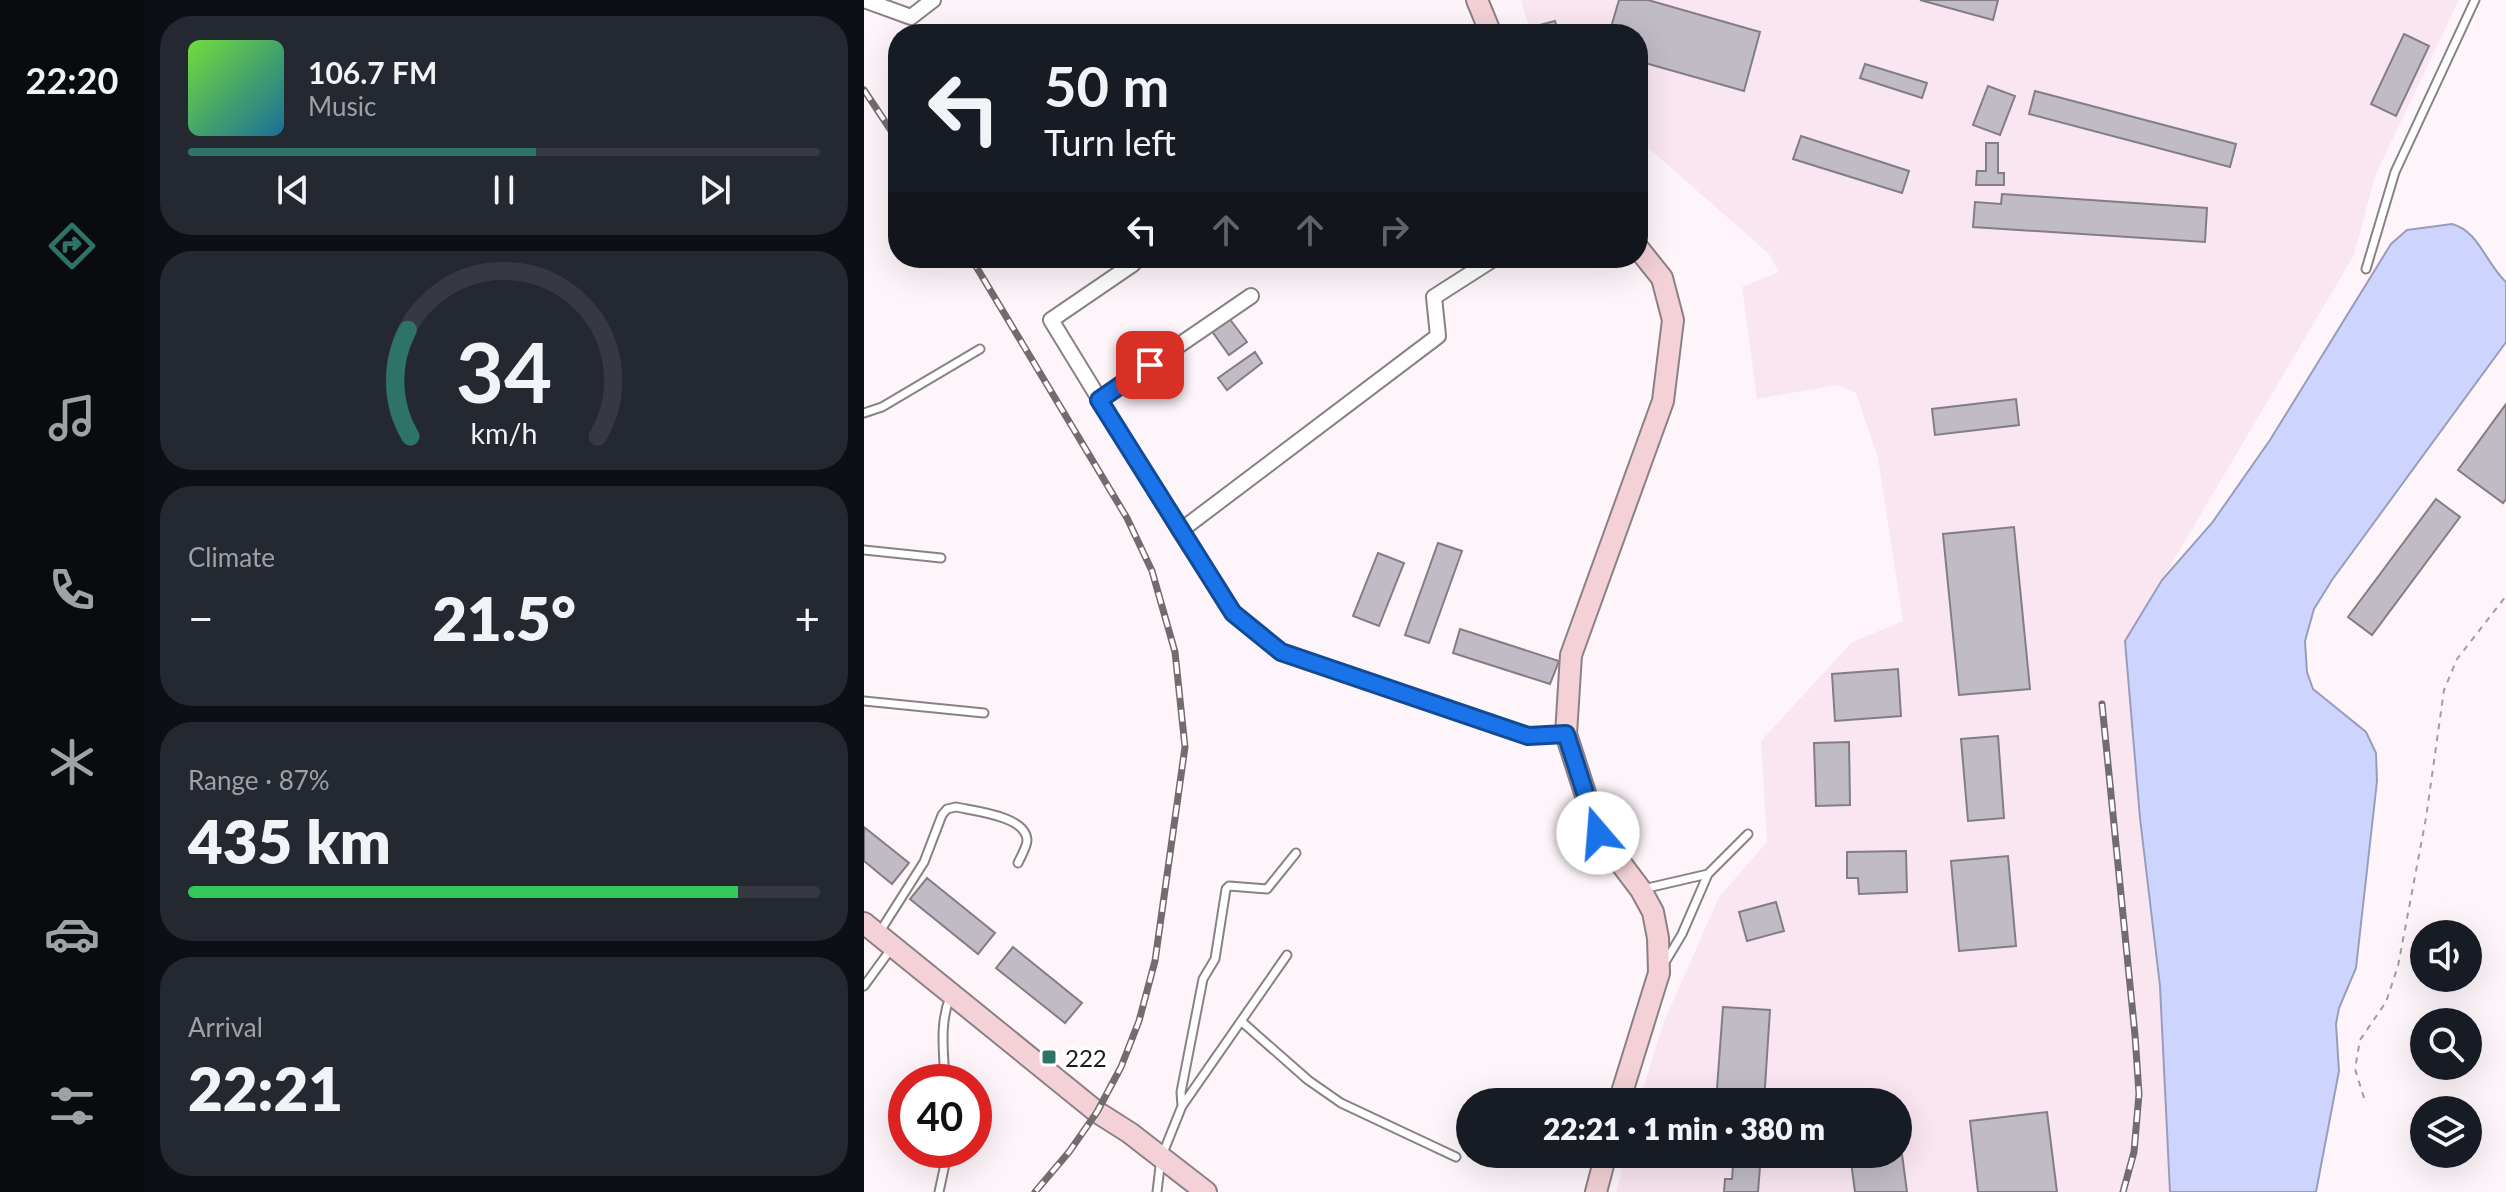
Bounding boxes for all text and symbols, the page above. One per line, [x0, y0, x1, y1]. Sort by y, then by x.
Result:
text: 50 m [1044, 52, 1169, 119]
text: 106.7 FM [308, 54, 437, 90]
icon: left [912, 56, 1016, 160]
text: 22:20 [26, 58, 118, 102]
text: Music [308, 90, 376, 122]
text: Turn left [1044, 120, 1176, 164]
icon: previous [271, 168, 315, 212]
icon: pause [482, 168, 526, 212]
icon: next [693, 168, 737, 212]
icon: left [1120, 208, 1164, 252]
icon: ahead [1204, 208, 1248, 252]
icon: ahead [1288, 208, 1332, 252]
icon: right [1372, 208, 1416, 252]
icon: directions [44, 218, 100, 274]
text: 34 [456, 320, 552, 420]
pin [1116, 331, 1184, 399]
icon: arrive [1128, 343, 1172, 387]
icon: music [44, 390, 100, 446]
text: km/h [471, 416, 537, 450]
text: Climate [188, 541, 275, 573]
icon: phone [44, 562, 100, 618]
text: 21.5° [432, 582, 576, 654]
text: − [188, 592, 214, 644]
text: + [794, 592, 820, 644]
icon: climate [44, 734, 100, 790]
text: Range · 87% [188, 764, 330, 796]
position arrow [1556, 791, 1640, 875]
text: 435 km [188, 805, 391, 877]
icon: car [44, 906, 100, 962]
map controls [2410, 920, 2482, 1168]
button: sound [2410, 920, 2482, 992]
button: search [2410, 1008, 2482, 1080]
text: Arrival [188, 1011, 263, 1043]
place label: 222 [1065, 1043, 1107, 1072]
marker: 222 [1040, 1048, 1058, 1066]
text: 22:21 [188, 1052, 343, 1124]
speed limit sign: 40 [888, 1064, 992, 1168]
icon: filters [44, 1078, 100, 1134]
button: layers [2410, 1096, 2482, 1168]
text: 22:21 · 1 min · 380 m [1543, 1110, 1825, 1146]

